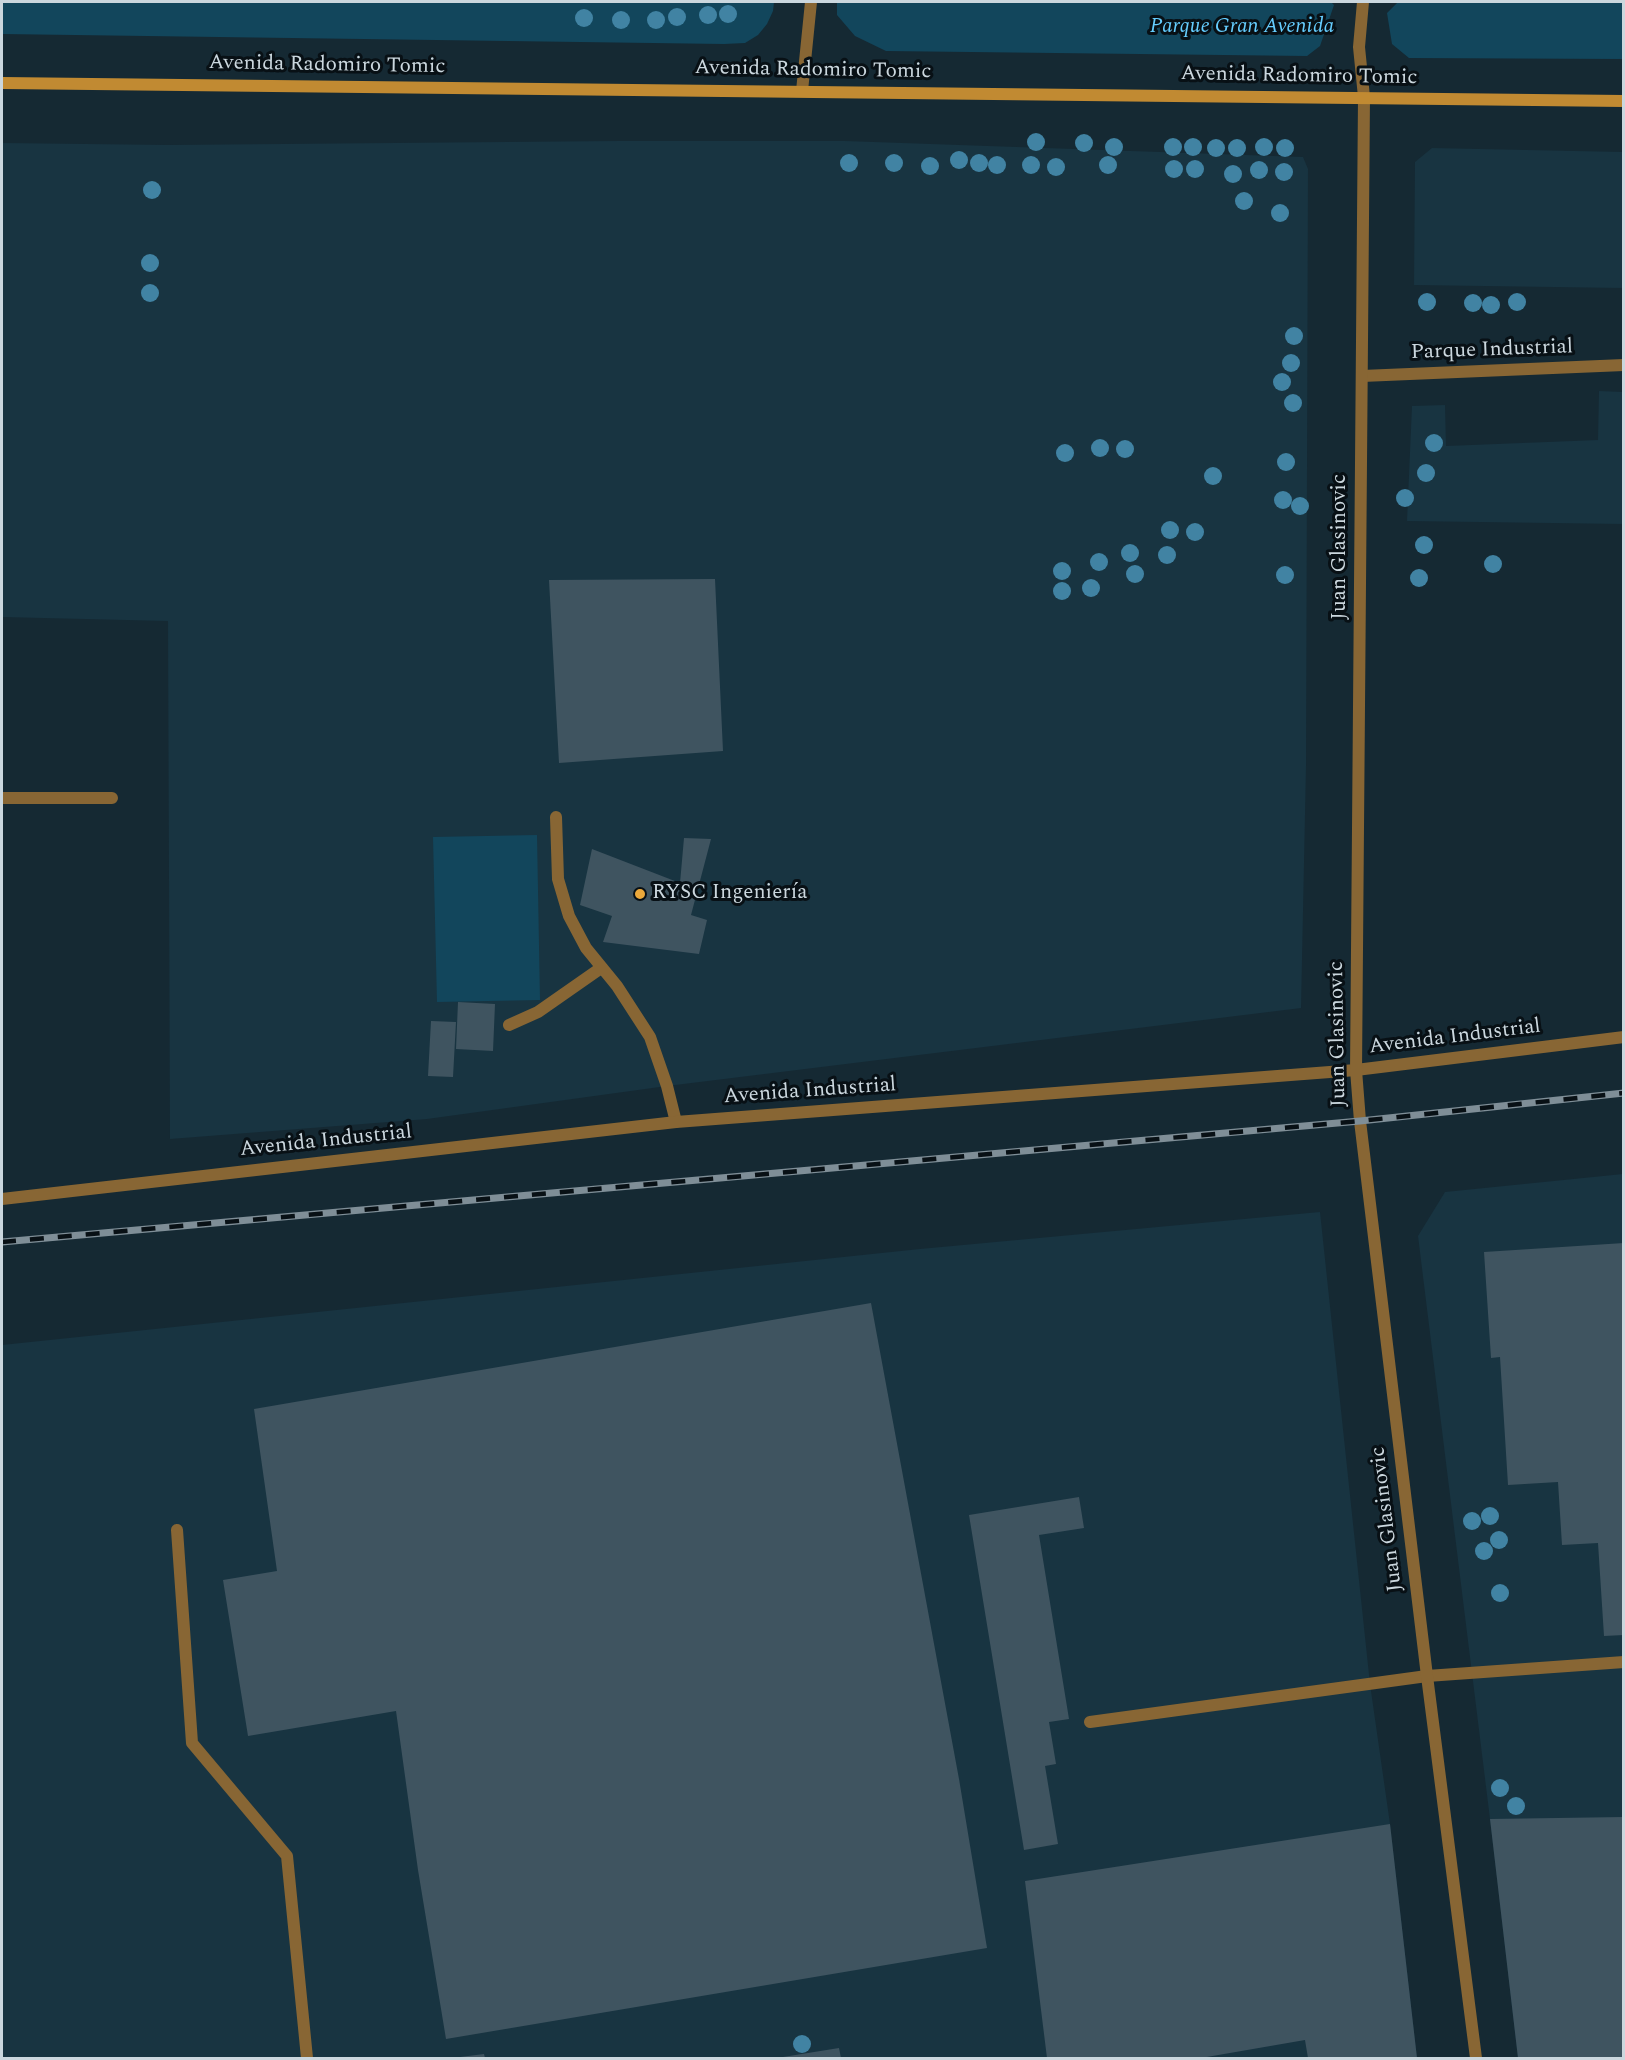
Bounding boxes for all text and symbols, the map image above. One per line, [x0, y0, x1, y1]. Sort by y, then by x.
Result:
park label: Parque Gran Avenida [1150, 15, 1334, 41]
street label: Avenida Radomiro Tomic [208, 51, 446, 81]
street label: Avenida Radomiro Tomic [694, 56, 932, 86]
street label: Avenida Radomiro Tomic [1180, 62, 1418, 92]
street label: Parque Industrial [1411, 336, 1573, 366]
street label: Juan Glasinovic [1328, 474, 1354, 620]
place label: RYSC Ingeniería [652, 881, 808, 907]
marker: RYSC Ingeniería [633, 887, 647, 901]
street label: Juan Glasinovic [1325, 961, 1353, 1107]
street label: Avenida Industrial [1368, 1015, 1542, 1061]
street label: Avenida Industrial [723, 1073, 897, 1111]
street label: Avenida Industrial [239, 1120, 413, 1164]
street label: Juan Glasinovic [1367, 1445, 1409, 1593]

